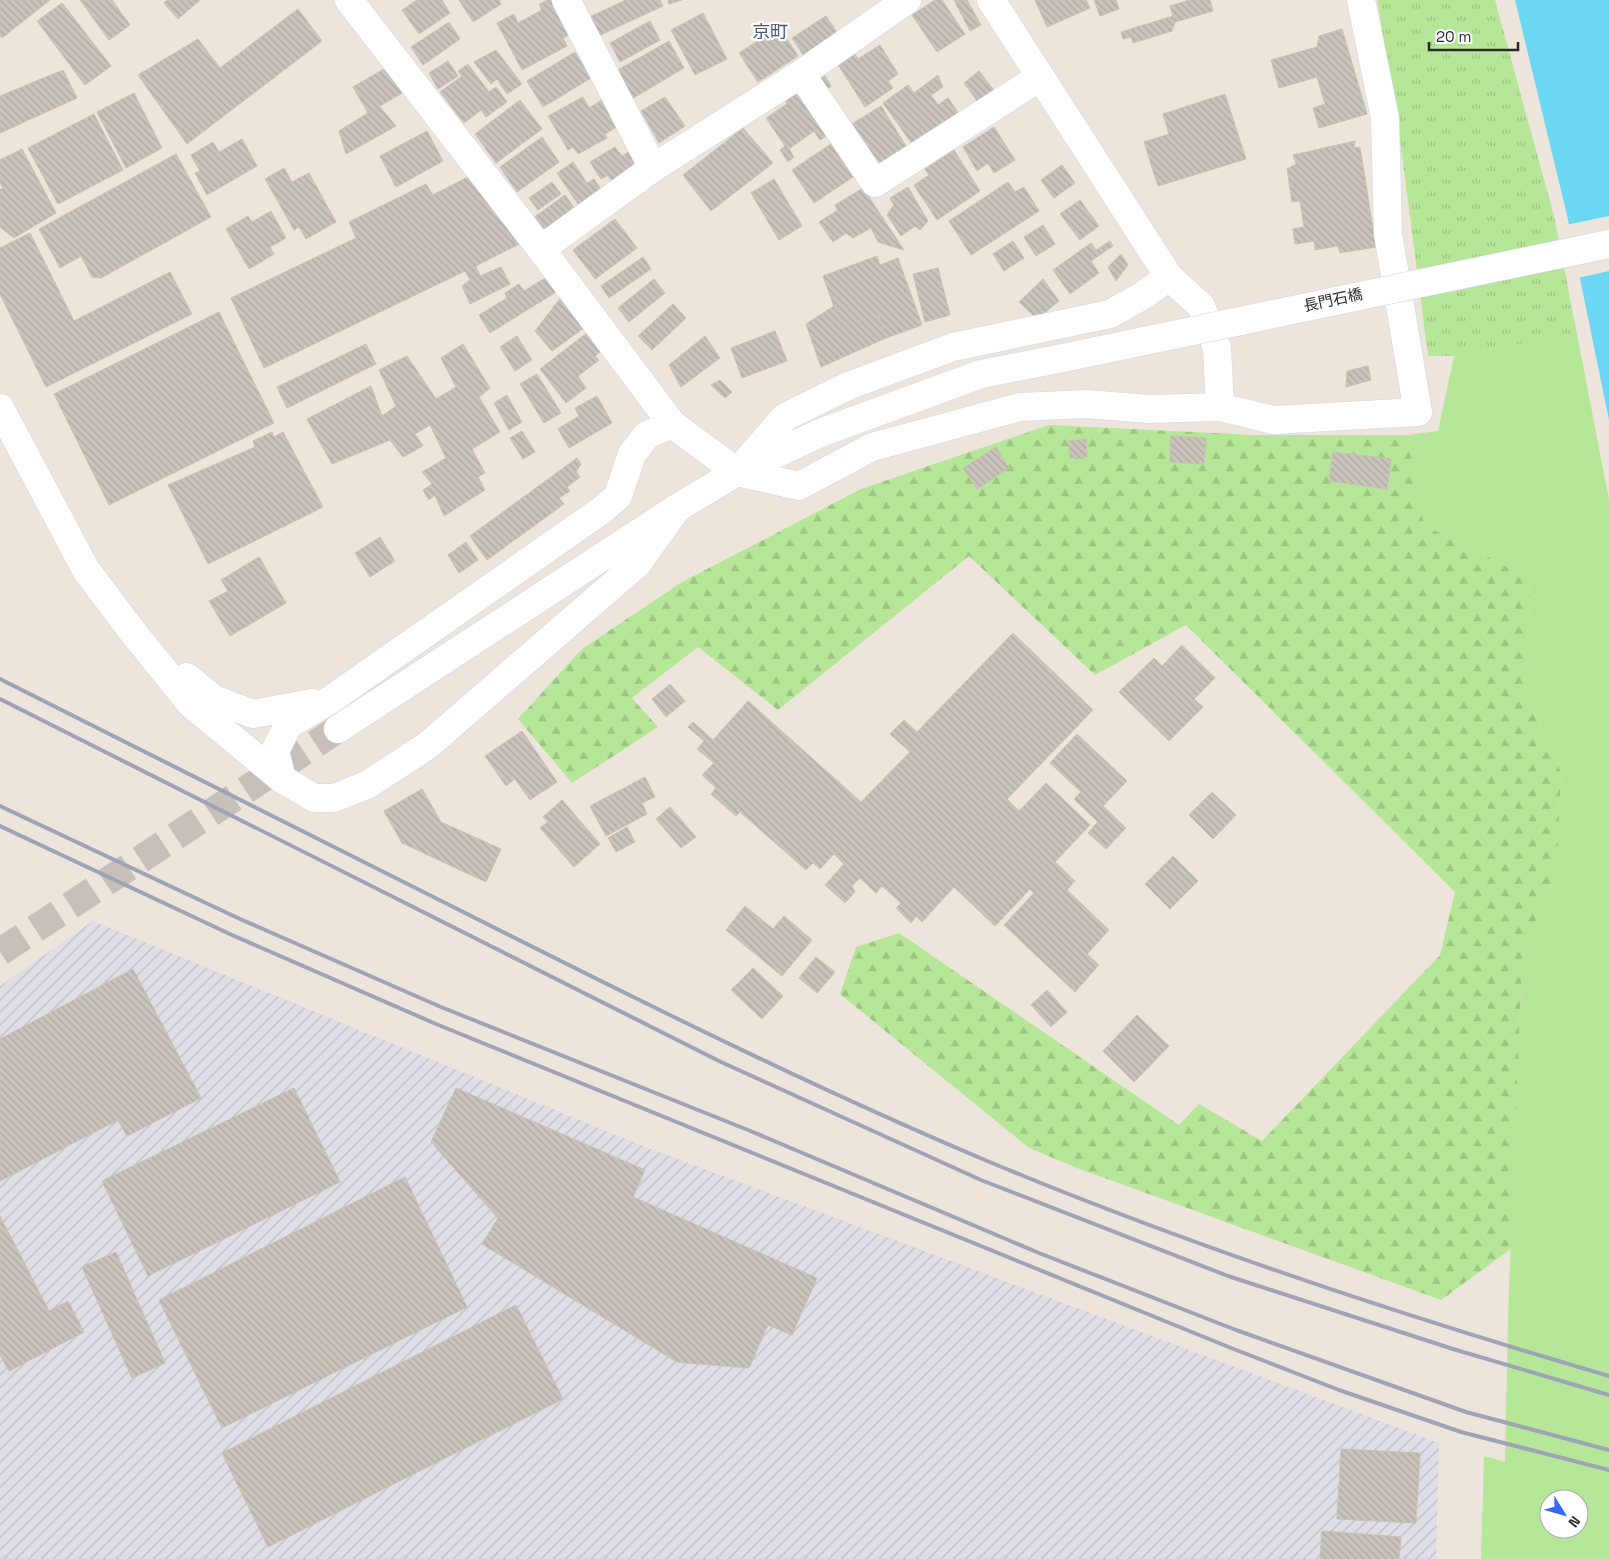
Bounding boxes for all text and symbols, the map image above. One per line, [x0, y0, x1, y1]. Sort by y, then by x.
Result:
district label: 京町 [752, 20, 788, 43]
scale bar [1429, 20, 1518, 52]
text: 20 m [1436, 27, 1471, 46]
street label: 長門石橋 [1302, 284, 1364, 315]
north arrow [1539, 1489, 1589, 1539]
text: N [1564, 1513, 1584, 1531]

